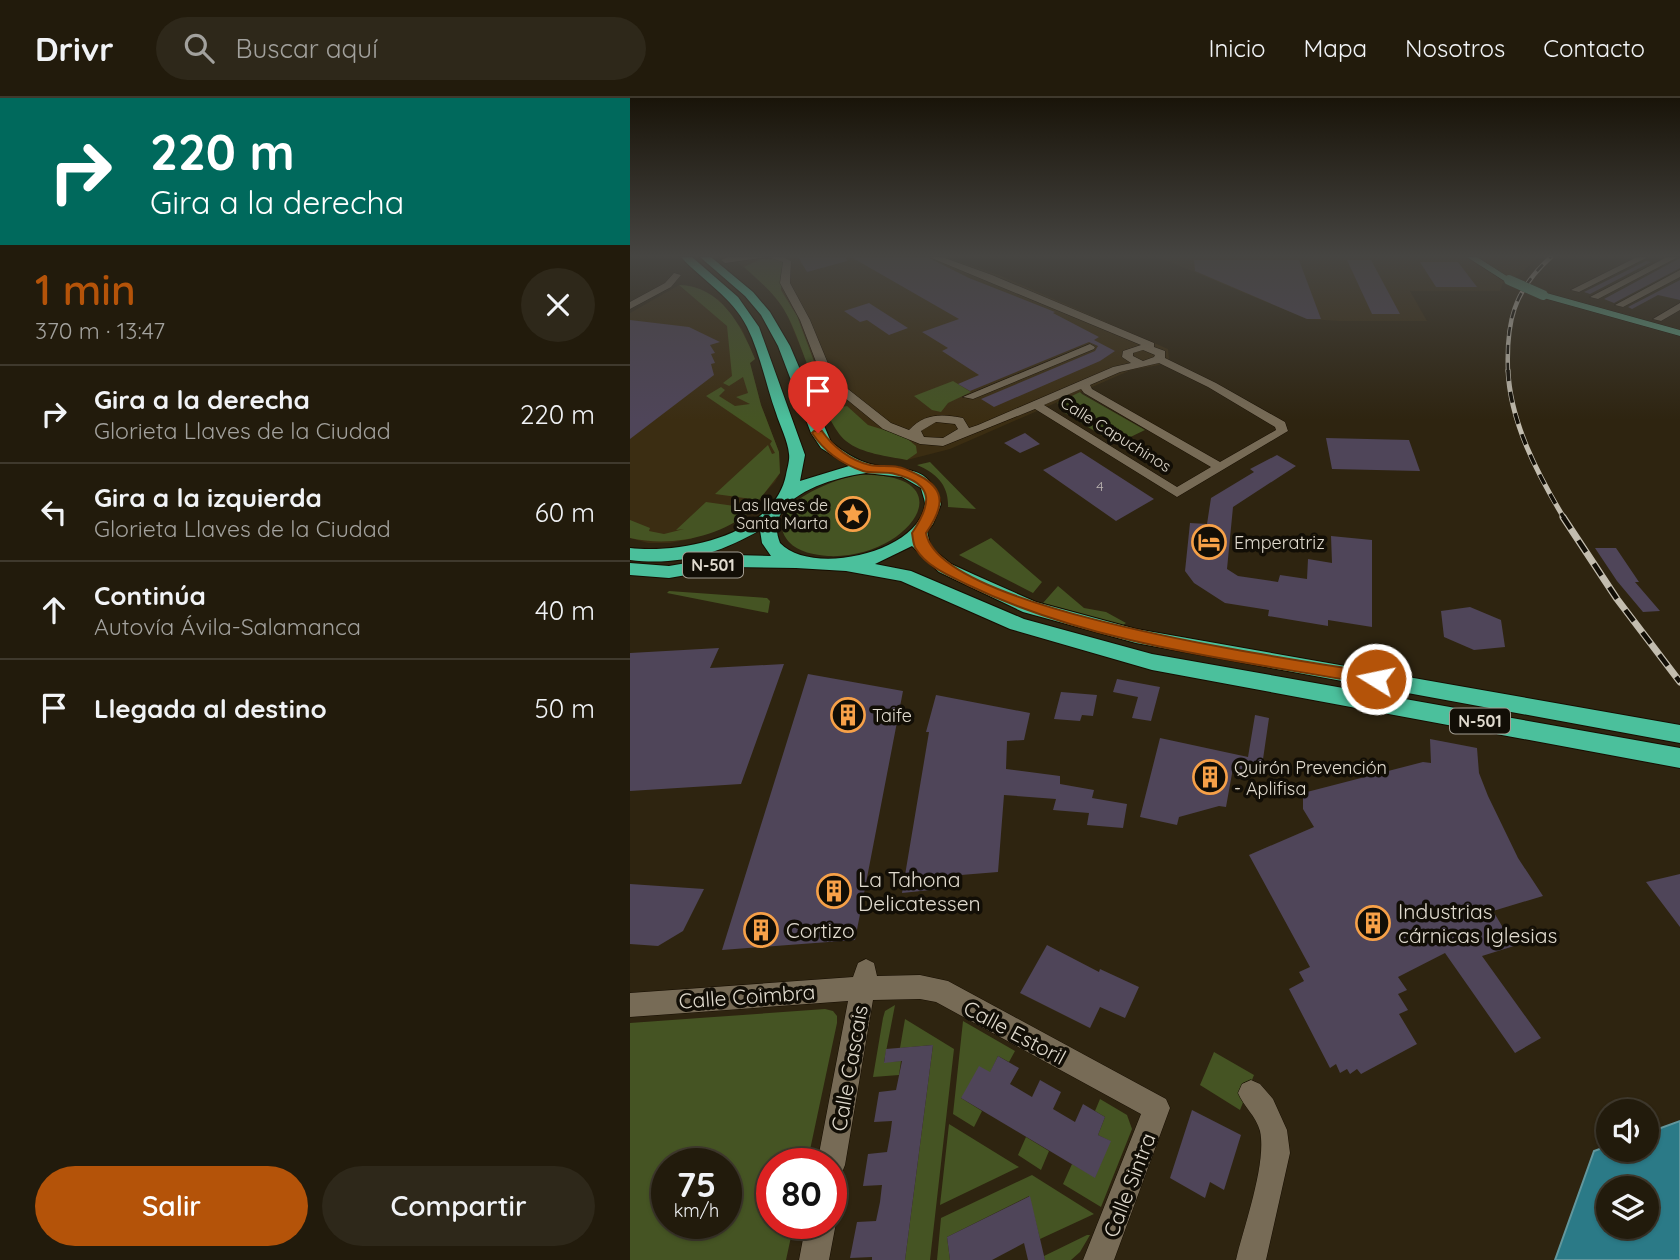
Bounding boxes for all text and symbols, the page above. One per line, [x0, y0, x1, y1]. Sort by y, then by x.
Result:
search box [156, 17, 646, 80]
text: Drivr [35, 28, 114, 69]
icon: search [180, 29, 218, 67]
text: Buscar aquí [236, 32, 378, 65]
text: Inicio [1208, 33, 1266, 63]
text: Mapa [1304, 33, 1367, 63]
text: Nosotros [1405, 33, 1505, 63]
text: Contacto [1543, 33, 1645, 63]
text: 220 m [150, 121, 295, 182]
icon: right [35, 126, 126, 217]
text: Gira a la derecha [150, 182, 404, 222]
text: 1 min [35, 263, 136, 316]
button: close [521, 268, 595, 342]
text: 370 m · 13:47 [35, 316, 165, 345]
pin [788, 361, 848, 433]
icon: arrive [799, 372, 837, 410]
text: Gira a la derecha [94, 383, 310, 416]
street label: Calle Capuchinos [1057, 392, 1175, 476]
icon: right [35, 395, 73, 433]
text: 220 m [520, 398, 595, 431]
text: Glorieta Llaves de la Ciudad [94, 416, 391, 445]
house number: 4 [1096, 477, 1104, 495]
text: Gira a la izquierda [94, 481, 322, 514]
icon: left [35, 493, 73, 531]
place label: Las llaves de Santa Marta [733, 495, 828, 533]
place icon: Las llaves de Santa Marta [834, 495, 872, 533]
text: 60 m [535, 496, 595, 529]
text: Glorieta Llaves de la Ciudad [94, 514, 391, 543]
hotel icon: Emperatriz [1190, 523, 1228, 561]
place label: Emperatriz [1234, 531, 1325, 554]
road number: N-501 [683, 552, 743, 578]
text: Continúa [94, 579, 206, 612]
icon: ahead [35, 591, 73, 629]
text: 40 m [535, 594, 595, 627]
text: Autovía Ávila-Salamanca [94, 612, 361, 641]
position arrow [1339, 642, 1413, 716]
icon: arrive [35, 689, 73, 727]
text: Llegada al destino [94, 692, 327, 725]
text: 50 m [535, 692, 595, 725]
building icon: Taife [829, 696, 867, 734]
place label: Taife [872, 704, 912, 727]
road number: N-501 [1450, 708, 1510, 734]
place label: Quirón Prevención - Aplifisa [1234, 756, 1387, 800]
building icon: Quirón Prevención - Aplifisa [1191, 758, 1229, 796]
place label: La Tahona Delicatessen [858, 866, 981, 916]
building icon: La Tahona Delicatessen [815, 872, 853, 910]
place label: Industrias cárnicas Iglesias [1398, 898, 1557, 948]
building icon: Industrias cárnicas Iglesias [1354, 904, 1392, 942]
building icon: Cortizo [742, 911, 780, 949]
place label: Cortizo [786, 917, 855, 943]
street label: Calle Coimbra [678, 978, 816, 1014]
street label: Calle Estoril [959, 994, 1071, 1070]
street label: Calle Cascais [825, 1003, 873, 1133]
map controls [1596, 1099, 1659, 1239]
button: sound [1596, 1099, 1659, 1162]
street label: Calle Sintra [1097, 1129, 1161, 1241]
speed limit sign: 80 [756, 1148, 847, 1239]
text: 75 [677, 1162, 716, 1206]
button: Salir [35, 1166, 308, 1246]
button: Compartir [322, 1166, 595, 1246]
button: layers [1596, 1176, 1659, 1239]
text: km/h [674, 1199, 719, 1222]

